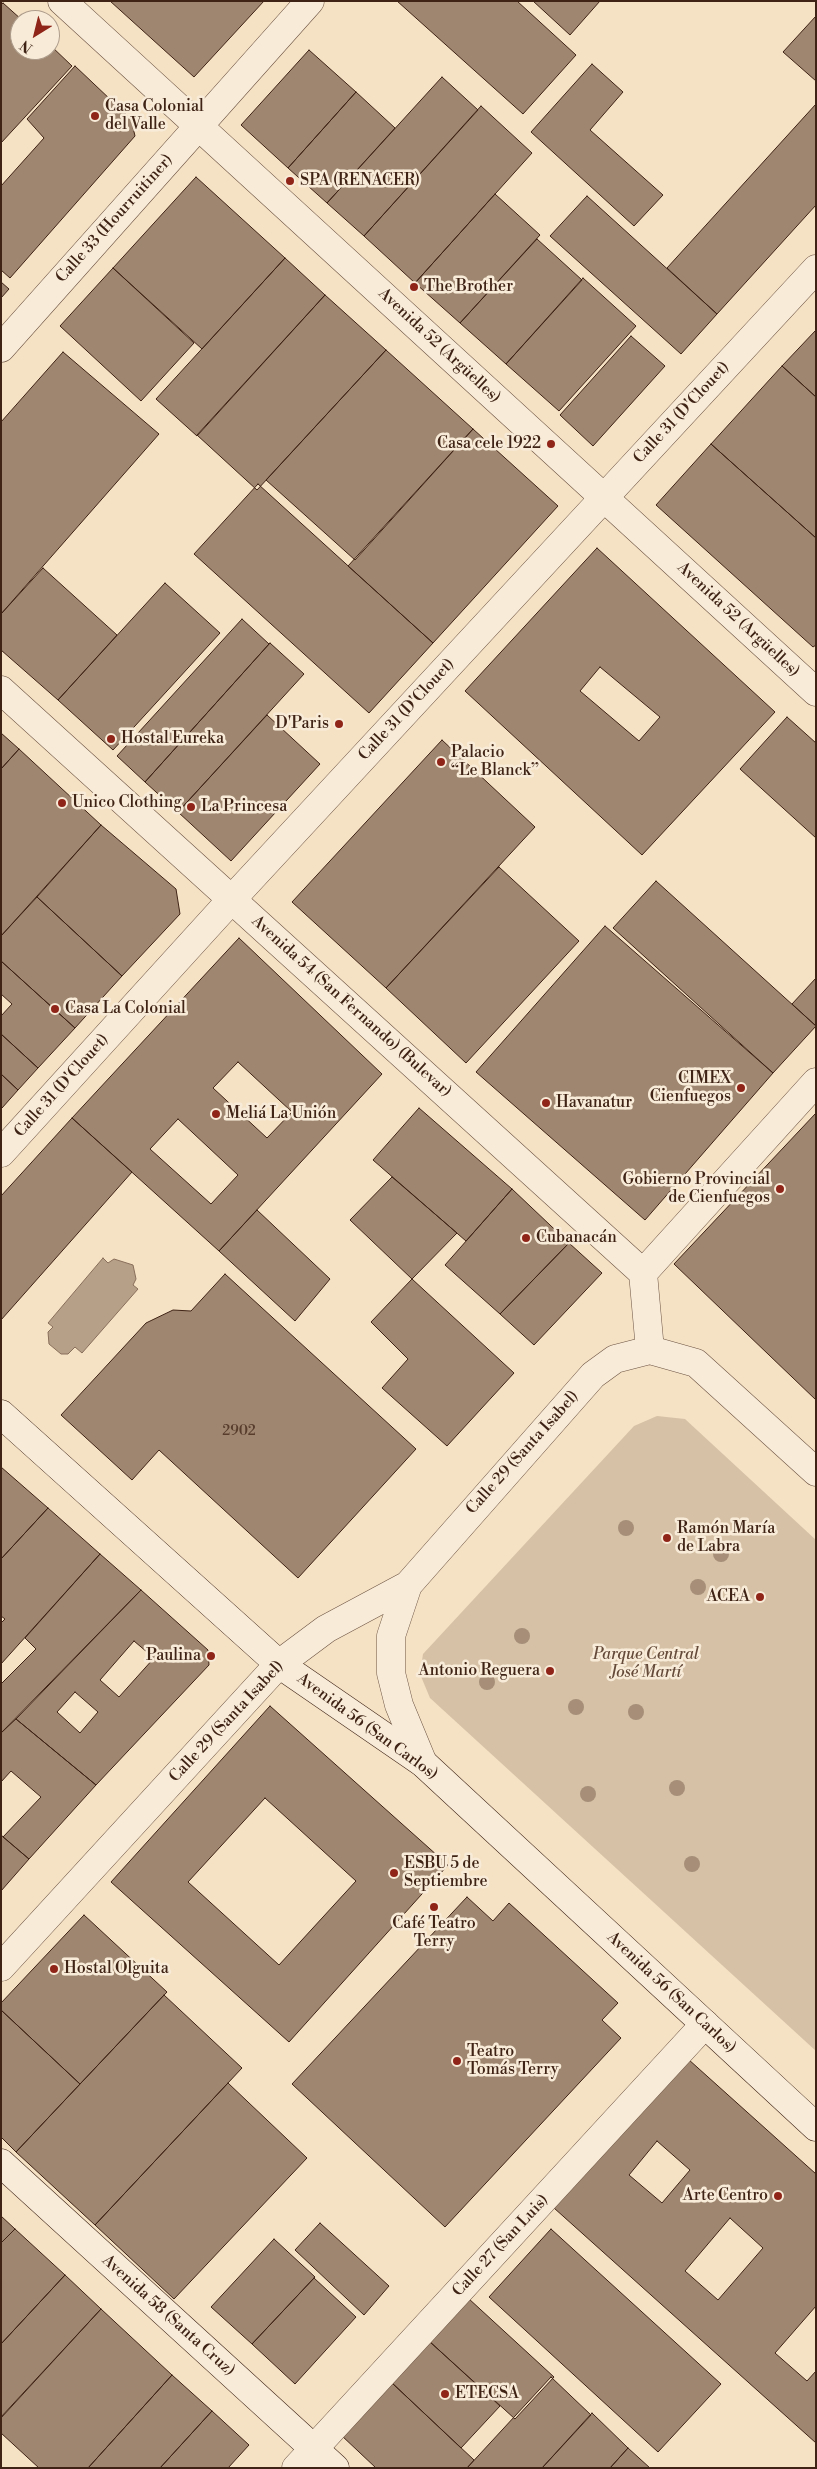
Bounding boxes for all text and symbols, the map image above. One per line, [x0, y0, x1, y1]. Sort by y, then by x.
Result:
north arrow [10, 10, 60, 60]
text: N [17, 36, 37, 57]
place label: Casa Colonial del Valle [105, 97, 204, 135]
marker: Casa Colonial del Valle [89, 110, 101, 122]
street label: Calle 33 (Hourruitiner) [52, 151, 178, 287]
place label: SPA (RENACER) [300, 171, 420, 191]
marker: SPA (RENACER) [284, 175, 296, 187]
place label: The Brother [424, 277, 513, 297]
marker: The Brother [408, 281, 420, 293]
street label: Avenida 52 (Argüelles) [374, 284, 504, 408]
street label: Calle 31 (D'Clouet) [630, 358, 734, 468]
place label: Casa cele 1922 [437, 434, 541, 454]
marker: Casa cele 1922 [545, 438, 557, 450]
street label: Avenida 52 (Argüelles) [673, 558, 803, 682]
street label: Calle 31 (D'Clouet) [355, 655, 459, 765]
place label: D'Paris [275, 714, 329, 734]
marker: D'Paris [333, 718, 345, 730]
place label: Hostal Eureka [121, 729, 224, 749]
marker: Hostal Eureka [105, 733, 117, 745]
place label: Palacio “Le Blanck” [451, 743, 539, 781]
marker: Palacio “Le Blanck” [435, 756, 447, 768]
place label: Unico Clothing [72, 793, 182, 813]
marker: Unico Clothing [56, 797, 68, 809]
place label: La Princesa [201, 797, 287, 817]
marker: La Princesa [185, 801, 197, 813]
street label: Avenida 54 (San Fernando) (Bulevar) [247, 912, 455, 1102]
place label: Casa La Colonial [65, 999, 186, 1019]
marker: Casa La Colonial [49, 1003, 61, 1015]
street label: Calle 31 (D'Clouet) [11, 1031, 113, 1141]
place label: CIMEX Cienfuegos [650, 1069, 731, 1107]
marker: CIMEX Cienfuegos [735, 1082, 747, 1094]
place label: Havanatur [556, 1093, 632, 1113]
marker: Havanatur [540, 1097, 552, 1109]
place label: Meliá La Unión [226, 1104, 336, 1124]
marker: Meliá La Unión [210, 1108, 222, 1120]
place label: Gobierno Provincial de Cienfuegos [622, 1170, 770, 1208]
marker: Gobierno Provincial de Cienfuegos [774, 1183, 786, 1195]
place label: Cubanacán [536, 1228, 617, 1248]
marker: Cubanacán [520, 1232, 532, 1244]
street label: Calle 29 (Santa Isabel) [463, 1387, 583, 1519]
house number: 2902 [222, 1424, 256, 1440]
place label: Ramón María de Labra [677, 1519, 775, 1557]
marker: Ramón María de Labra [661, 1532, 673, 1544]
place label: ACEA [707, 1587, 750, 1607]
marker: ACEA [754, 1591, 766, 1603]
park label: Parque Central José Martí [593, 1645, 699, 1683]
place label: Paulina [146, 1646, 201, 1666]
marker: Paulina [205, 1650, 217, 1662]
street label: Calle 29 (Santa Isabel) [166, 1657, 288, 1787]
place label: Antonio Reguera [418, 1661, 540, 1681]
marker: Antonio Reguera [544, 1665, 556, 1677]
street label: Avenida 56 (San Carlos) [293, 1669, 441, 1785]
place label: ESBU 5 de Septiembre [404, 1854, 488, 1892]
marker: ESBU 5 de Septiembre [388, 1867, 400, 1879]
marker: Café Teatro Terry [428, 1901, 440, 1913]
place label: Café Teatro Terry [392, 1914, 476, 1952]
street label: Avenida 56 (San Carlos) [602, 1928, 740, 2058]
place label: Hostal Olguita [64, 1959, 169, 1979]
marker: Hostal Olguita [48, 1963, 60, 1975]
place label: Teatro Tomás Terry [467, 2042, 559, 2080]
marker: Teatro Tomás Terry [451, 2055, 463, 2067]
place label: Arte Centro [683, 2186, 768, 2206]
marker: Arte Centro [772, 2190, 784, 2202]
street label: Calle 27 (San Luis) [449, 2191, 553, 2301]
street label: Avenida 58 (Santa Cruz) [98, 2251, 238, 2381]
place label: ETECSA [455, 2384, 519, 2404]
marker: ETECSA [439, 2388, 451, 2400]

